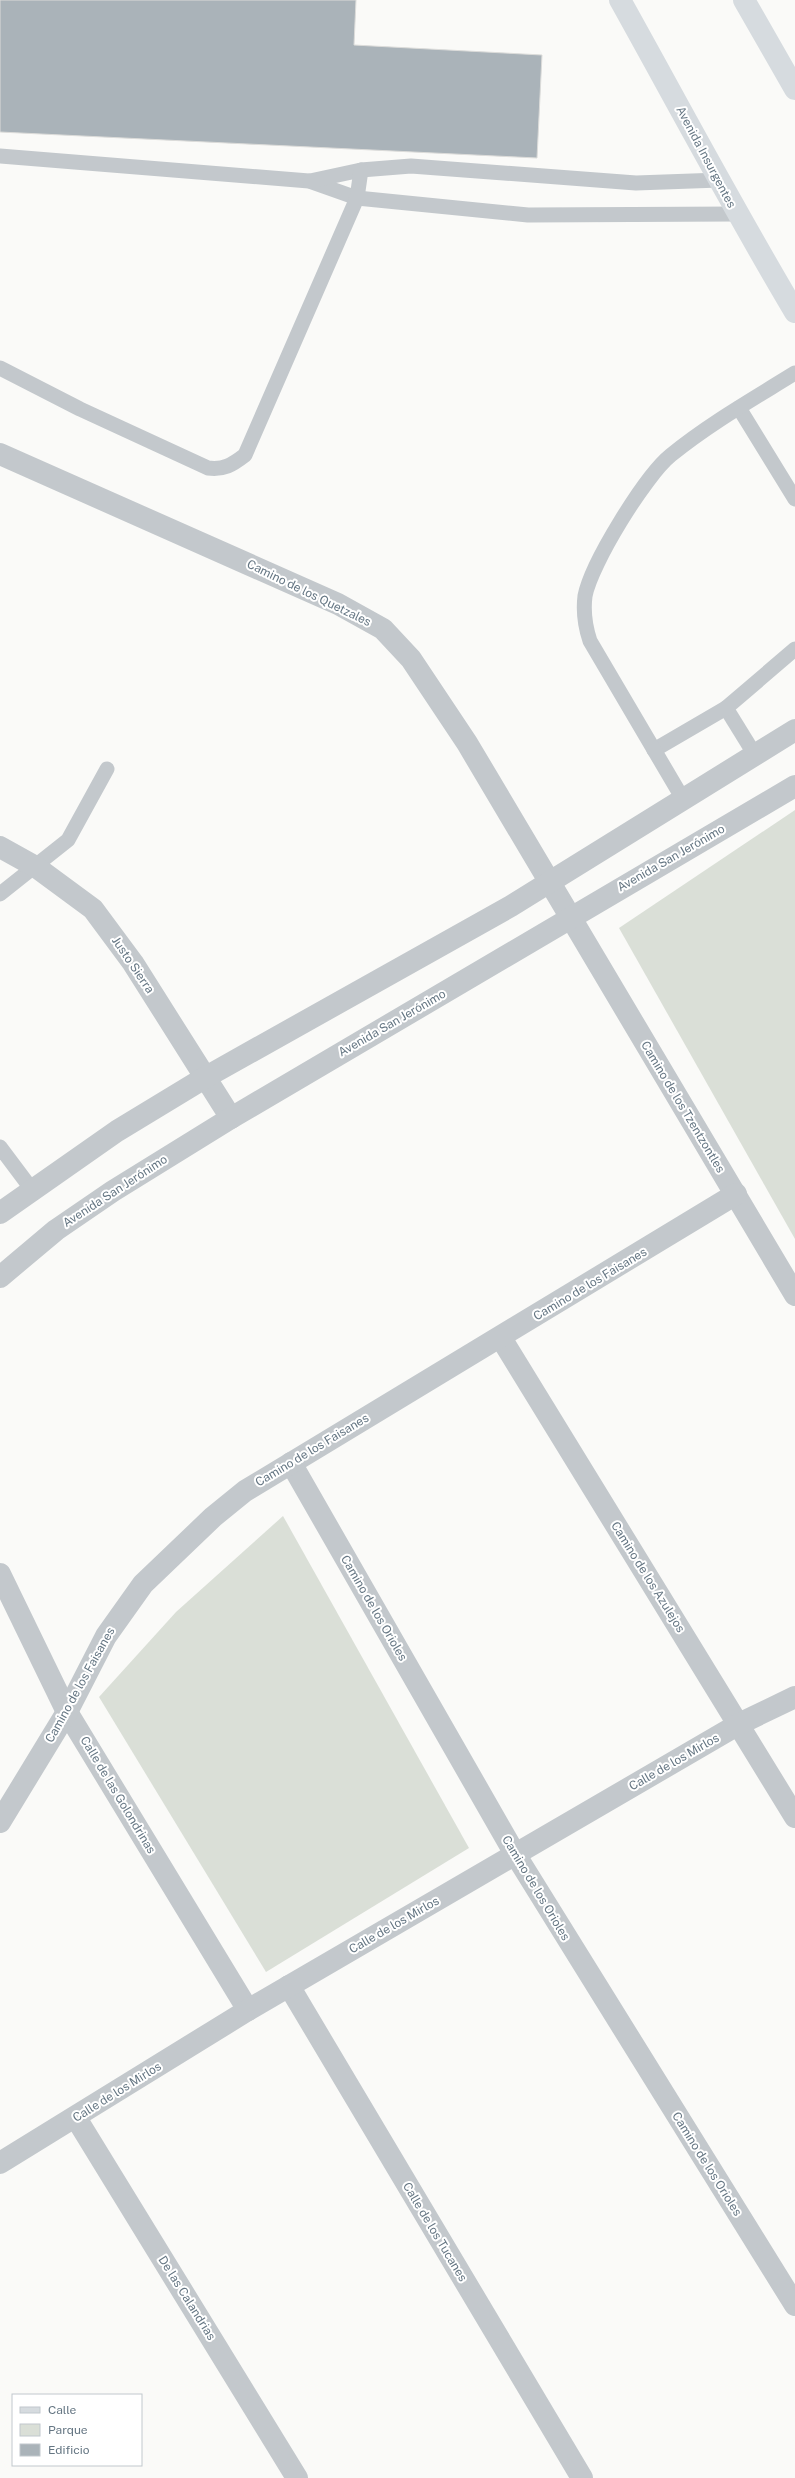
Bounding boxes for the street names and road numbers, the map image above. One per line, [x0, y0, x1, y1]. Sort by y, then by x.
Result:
street label: Avenida Insurgentes [673, 104, 739, 210]
street label: Camino de los Quetzales [245, 557, 373, 629]
street label: Avenida San Jerónimo [615, 821, 727, 894]
street label: Justo Sierra [109, 934, 157, 996]
street label: Avenida San Jerónimo [336, 986, 448, 1059]
street label: Camino de los Tzentzontles [638, 1039, 728, 1175]
street label: Avenida San Jerónimo [60, 1152, 170, 1230]
street label: Camino de los Faisanes [531, 1245, 649, 1323]
street label: Camino de los Faisanes [253, 1411, 371, 1489]
street label: Camino de los Azulejos [608, 1519, 688, 1635]
street label: Camino de los Orioles [338, 1553, 410, 1663]
street label: Camino de los Faisanes [42, 1625, 118, 1745]
street label: Calle de los Mirlos [627, 1731, 721, 1793]
street label: Calle de las Golondrinas [77, 1734, 159, 1856]
street label: Camino de los Orioles [499, 1833, 573, 1943]
street label: Calle de los Mirlos [347, 1894, 441, 1956]
street label: Calle de los Mirlos [70, 2059, 164, 2125]
street label: Camino de los Orioles [669, 2109, 745, 2219]
street label: Calle de los Tucanes [400, 2180, 470, 2284]
street label: De las Calandrias [155, 2253, 219, 2343]

